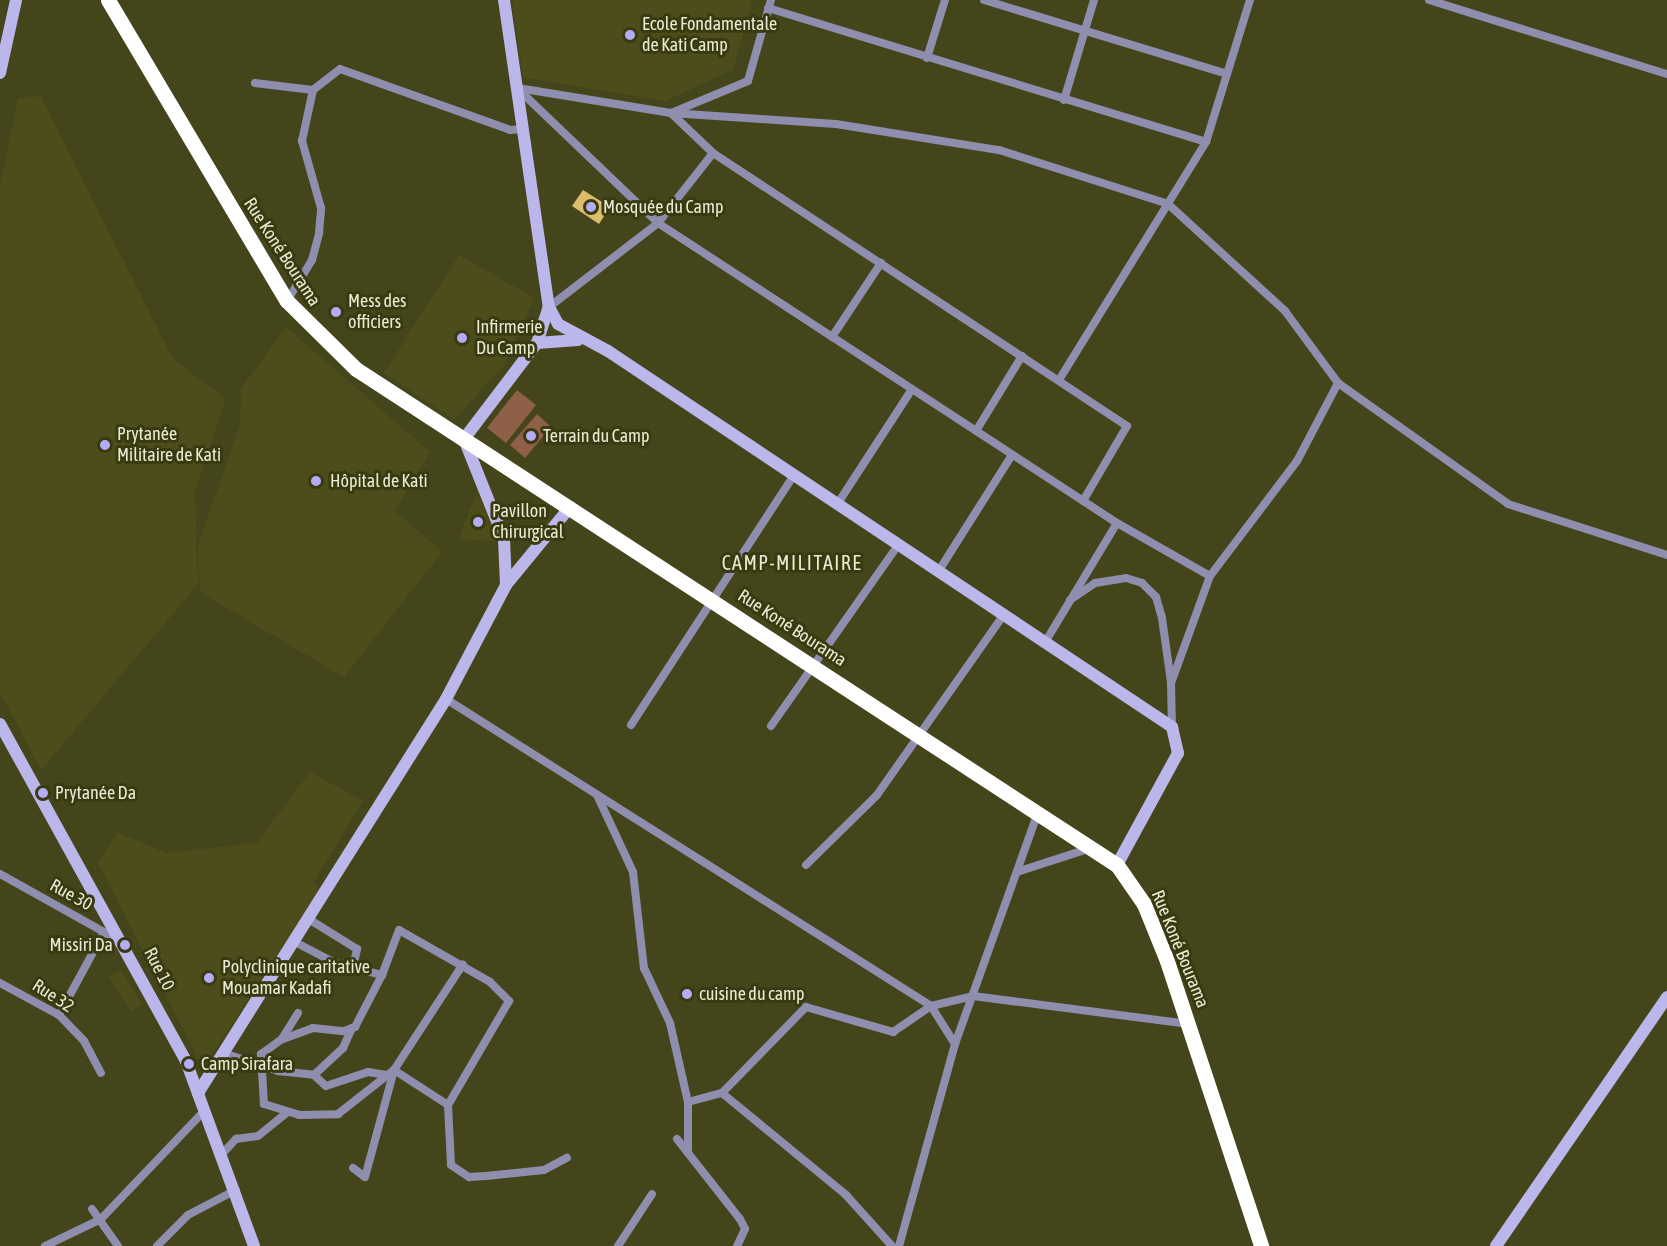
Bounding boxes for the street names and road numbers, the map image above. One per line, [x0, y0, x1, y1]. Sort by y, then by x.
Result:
street label: Rue Koné Bourama [239, 194, 325, 310]
street label: Rue Koné Bourama [734, 585, 850, 671]
street label: Rue 30 [46, 875, 96, 915]
street label: Rue Koné Bourama [1147, 887, 1213, 1011]
street label: Rue 10 [139, 944, 179, 994]
street label: Rue 32 [28, 975, 78, 1017]

